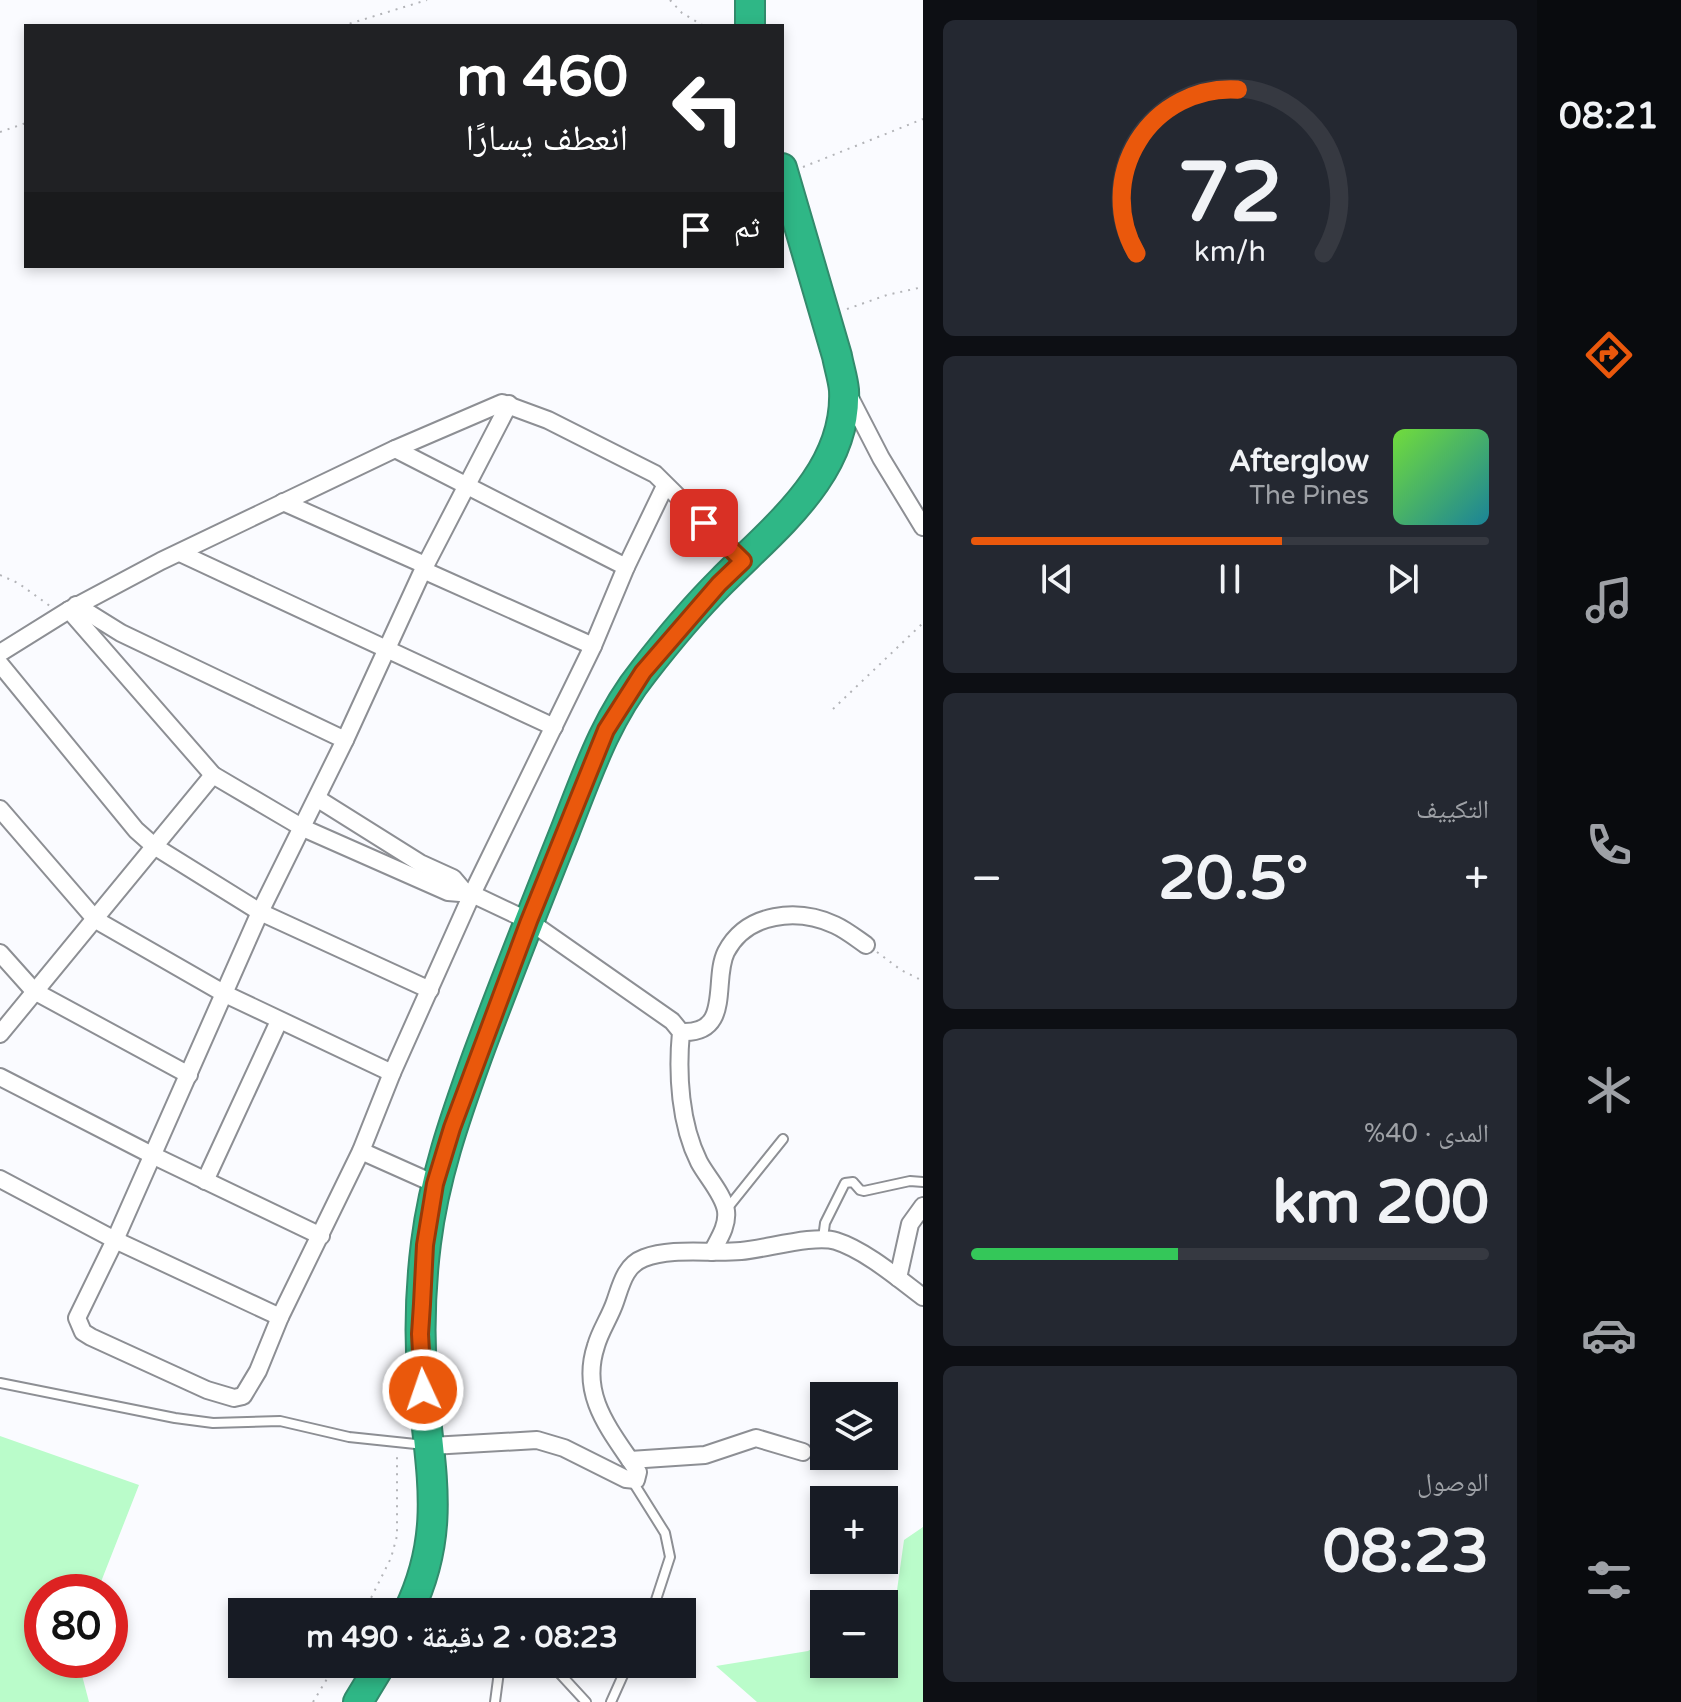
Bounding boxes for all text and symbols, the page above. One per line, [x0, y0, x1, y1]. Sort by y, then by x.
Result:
text: 460 m [457, 44, 628, 111]
icon: left [656, 56, 760, 160]
text: 08:21 [1559, 95, 1659, 138]
text: انعطف يسارًا [465, 117, 628, 160]
text: 72 [1178, 144, 1282, 244]
icon: arrive [674, 208, 718, 252]
text: ثم [734, 209, 760, 246]
text: km/h [1194, 235, 1266, 269]
icon: directions [1581, 327, 1637, 383]
text: Afterglow [1229, 443, 1369, 480]
text: The Pines [1249, 480, 1369, 511]
pin [670, 489, 738, 557]
icon: arrive [682, 501, 726, 545]
icon: previous [1035, 557, 1079, 601]
icon: pause [1208, 557, 1252, 601]
icon: next [1381, 557, 1425, 601]
icon: music [1581, 572, 1637, 628]
text: التكييف [1416, 794, 1489, 825]
icon: phone [1581, 817, 1637, 873]
text: 20.5° [1158, 843, 1308, 915]
text: − [971, 853, 1002, 906]
text: + [1464, 853, 1489, 906]
icon: climate [1581, 1062, 1637, 1118]
text: المدى · 40% [1364, 1118, 1489, 1149]
text: 200 km [1273, 1167, 1489, 1239]
icon: car [1581, 1307, 1637, 1363]
position arrow [381, 1348, 465, 1432]
map controls [810, 1382, 898, 1678]
button: layers [810, 1382, 898, 1470]
text: الوصول [1417, 1467, 1489, 1498]
button: + [810, 1486, 898, 1574]
text: 08:23 [1323, 1516, 1489, 1588]
icon: filters [1581, 1552, 1637, 1608]
speed limit sign: 80 [24, 1574, 128, 1678]
button: − [810, 1590, 898, 1678]
text: 08:23 · 2 دقيقة · 490 m [306, 1619, 618, 1656]

